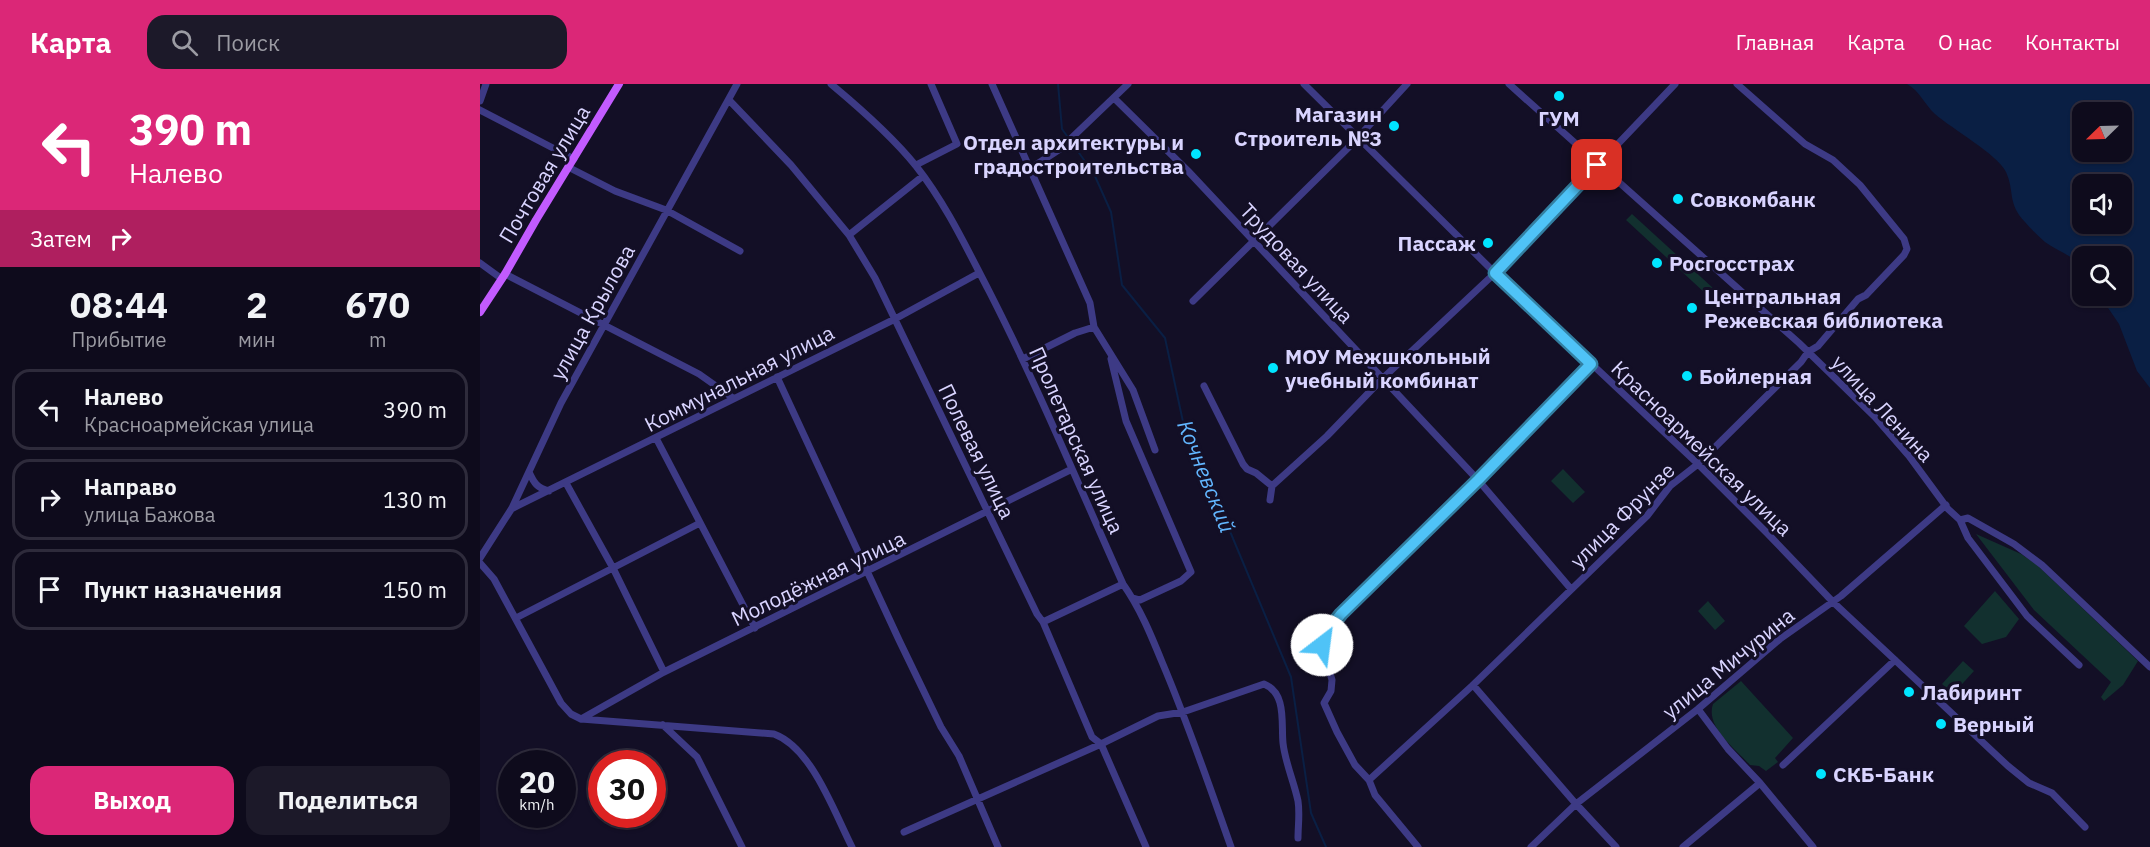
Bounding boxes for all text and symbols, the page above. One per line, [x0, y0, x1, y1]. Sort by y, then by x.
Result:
search box [147, 15, 567, 69]
text: Карта [30, 24, 111, 61]
icon: search [168, 26, 201, 59]
text: Поиск [216, 28, 280, 57]
text: Главная [1736, 28, 1814, 56]
text: Карта [1847, 28, 1905, 56]
text: О нас [1938, 28, 1992, 56]
text: Контакты [2025, 28, 2120, 56]
marker: ГУМ [1552, 89, 1566, 103]
street label: Почтовая улица [492, 100, 596, 248]
place label: Магазин Строитель №3 [1234, 100, 1382, 152]
text: 390 m [129, 102, 252, 157]
north arrow [2072, 102, 2132, 162]
map controls [2072, 102, 2132, 306]
place label: ГУМ [1538, 104, 1580, 132]
icon: left [30, 108, 108, 186]
marker: Магазин Строитель №3 [1387, 119, 1401, 133]
place label: Отдел архитектуры и градостроительства [963, 128, 1184, 180]
pin [1571, 139, 1622, 190]
marker: Отдел архитектуры и градостроительства [1189, 147, 1203, 161]
icon: arrive [1580, 148, 1613, 181]
text: Налево [129, 155, 223, 190]
button: sound [2072, 174, 2132, 234]
place label: Совкомбанк [1690, 185, 1816, 213]
marker: Совкомбанк [1671, 192, 1685, 206]
street label: Трудовая улица [1234, 197, 1360, 329]
icon: right [104, 222, 137, 255]
text: Затем [30, 224, 92, 253]
place label: Пассаж [1398, 229, 1476, 257]
marker: Пассаж [1481, 236, 1495, 250]
street label: улица Крылова [543, 239, 641, 385]
button: search [2072, 246, 2132, 306]
place label: Росгосстрах [1669, 249, 1795, 277]
marker: Росгосстрах [1650, 256, 1664, 270]
text: 08:44 [70, 281, 168, 328]
text: 2 [246, 281, 268, 328]
text: 670 [345, 281, 410, 328]
place label: Центральная Режевская библиотека [1704, 282, 1943, 334]
marker: Центральная Режевская библиотека [1685, 301, 1699, 315]
street label: Коммунальная улица [639, 318, 839, 438]
text: Прибытие [71, 326, 167, 353]
text: мин [238, 326, 275, 353]
text: m [369, 326, 386, 353]
street label: Пролетарская улица [1023, 342, 1131, 538]
place label: МОУ Межшкольный учебный комбинат [1285, 342, 1491, 394]
street label: улица Ленина [1826, 348, 1940, 468]
street label: Красноармейская улица [1605, 354, 1799, 542]
marker: МОУ Межшкольный учебный комбинат [1266, 361, 1280, 375]
place label: Бойлерная [1699, 362, 1812, 390]
marker: Бойлерная [1680, 369, 1694, 383]
street label: Полевая улица [932, 379, 1022, 523]
text: Налево [84, 382, 163, 411]
icon: left [33, 393, 66, 426]
text: 390 m [383, 395, 447, 424]
text: Красноармейская улица [84, 411, 314, 438]
water label: Кочневский [1171, 415, 1243, 537]
street label: улица Фрунзе [1563, 456, 1681, 574]
text: Направо [84, 472, 177, 501]
icon: right [33, 483, 66, 516]
text: 130 m [383, 485, 447, 514]
text: улица Бажова [84, 501, 216, 528]
street label: Молодёжная улица [726, 524, 910, 632]
icon: arrive [33, 573, 66, 606]
text: Пункт назначения [84, 575, 282, 604]
text: 150 m [383, 575, 447, 604]
street label: улица Мичурина [1656, 601, 1800, 725]
position arrow [1290, 613, 1354, 677]
place label: Лабиринт [1921, 678, 2022, 706]
marker: Лабиринт [1902, 685, 1916, 699]
place label: Верный [1953, 710, 2034, 738]
marker: Верный [1934, 717, 1948, 731]
speed limit sign: 30 [588, 750, 666, 828]
place label: СКБ-Банк [1833, 760, 1934, 788]
text: 20 [519, 762, 555, 801]
button: Выход [30, 766, 234, 835]
button: Поделиться [246, 766, 450, 835]
marker: СКБ-Банк [1814, 767, 1828, 781]
text: km/h [519, 795, 555, 814]

